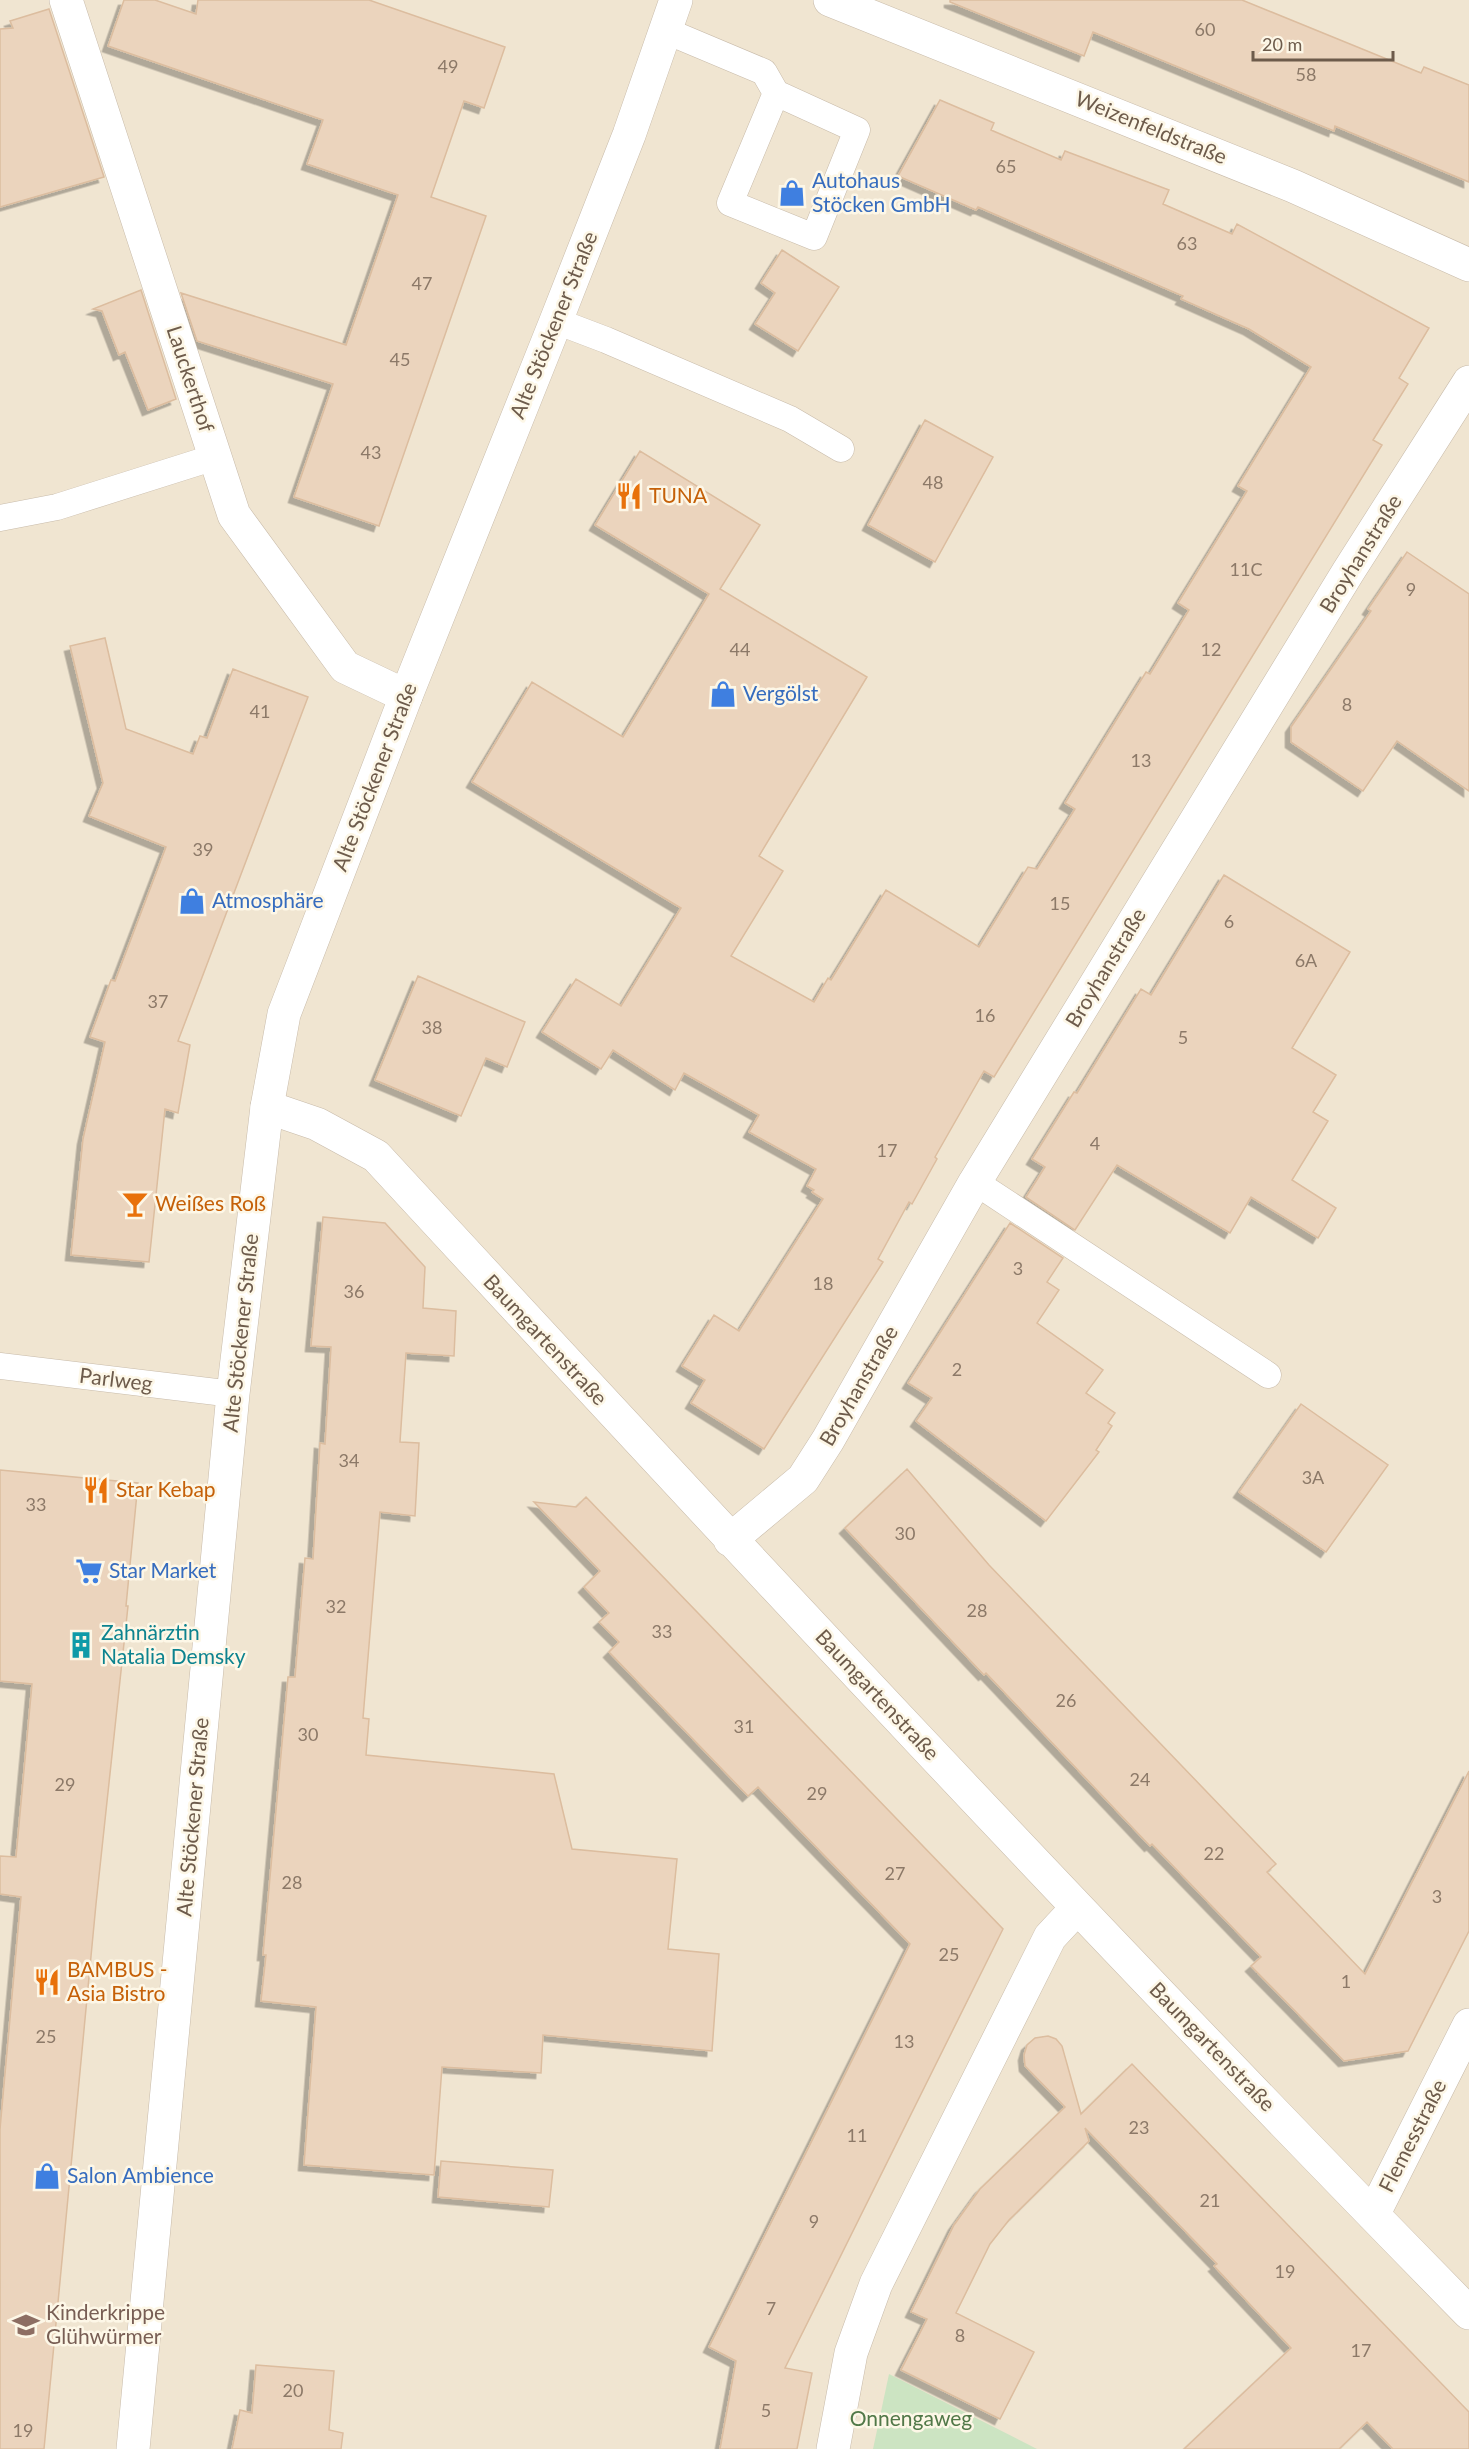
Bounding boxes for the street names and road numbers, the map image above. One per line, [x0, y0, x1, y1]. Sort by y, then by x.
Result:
street label: Weizenfeldstraße [1072, 85, 1231, 168]
street label: Alte Stöckener Straße [504, 227, 602, 422]
street label: Lauckerthof [163, 322, 221, 435]
street label: Broyhanstraße [1313, 489, 1406, 617]
street label: Alte Stöckener Straße [326, 679, 421, 874]
street label: Broyhanstraße [1059, 903, 1150, 1031]
street label: Alte Stöckener Straße [217, 1232, 262, 1433]
street label: Baumgartenstraße [479, 1268, 613, 1410]
street label: Broyhanstraße [813, 1321, 902, 1450]
street label: Parlweg [78, 1362, 154, 1395]
street label: Baumgartenstraße [811, 1623, 945, 1765]
street label: Alte Stöckener Straße [170, 1716, 213, 1917]
street label: Baumgartenstraße [1145, 1976, 1281, 2116]
street label: Flemesstraße [1373, 2075, 1451, 2196]

